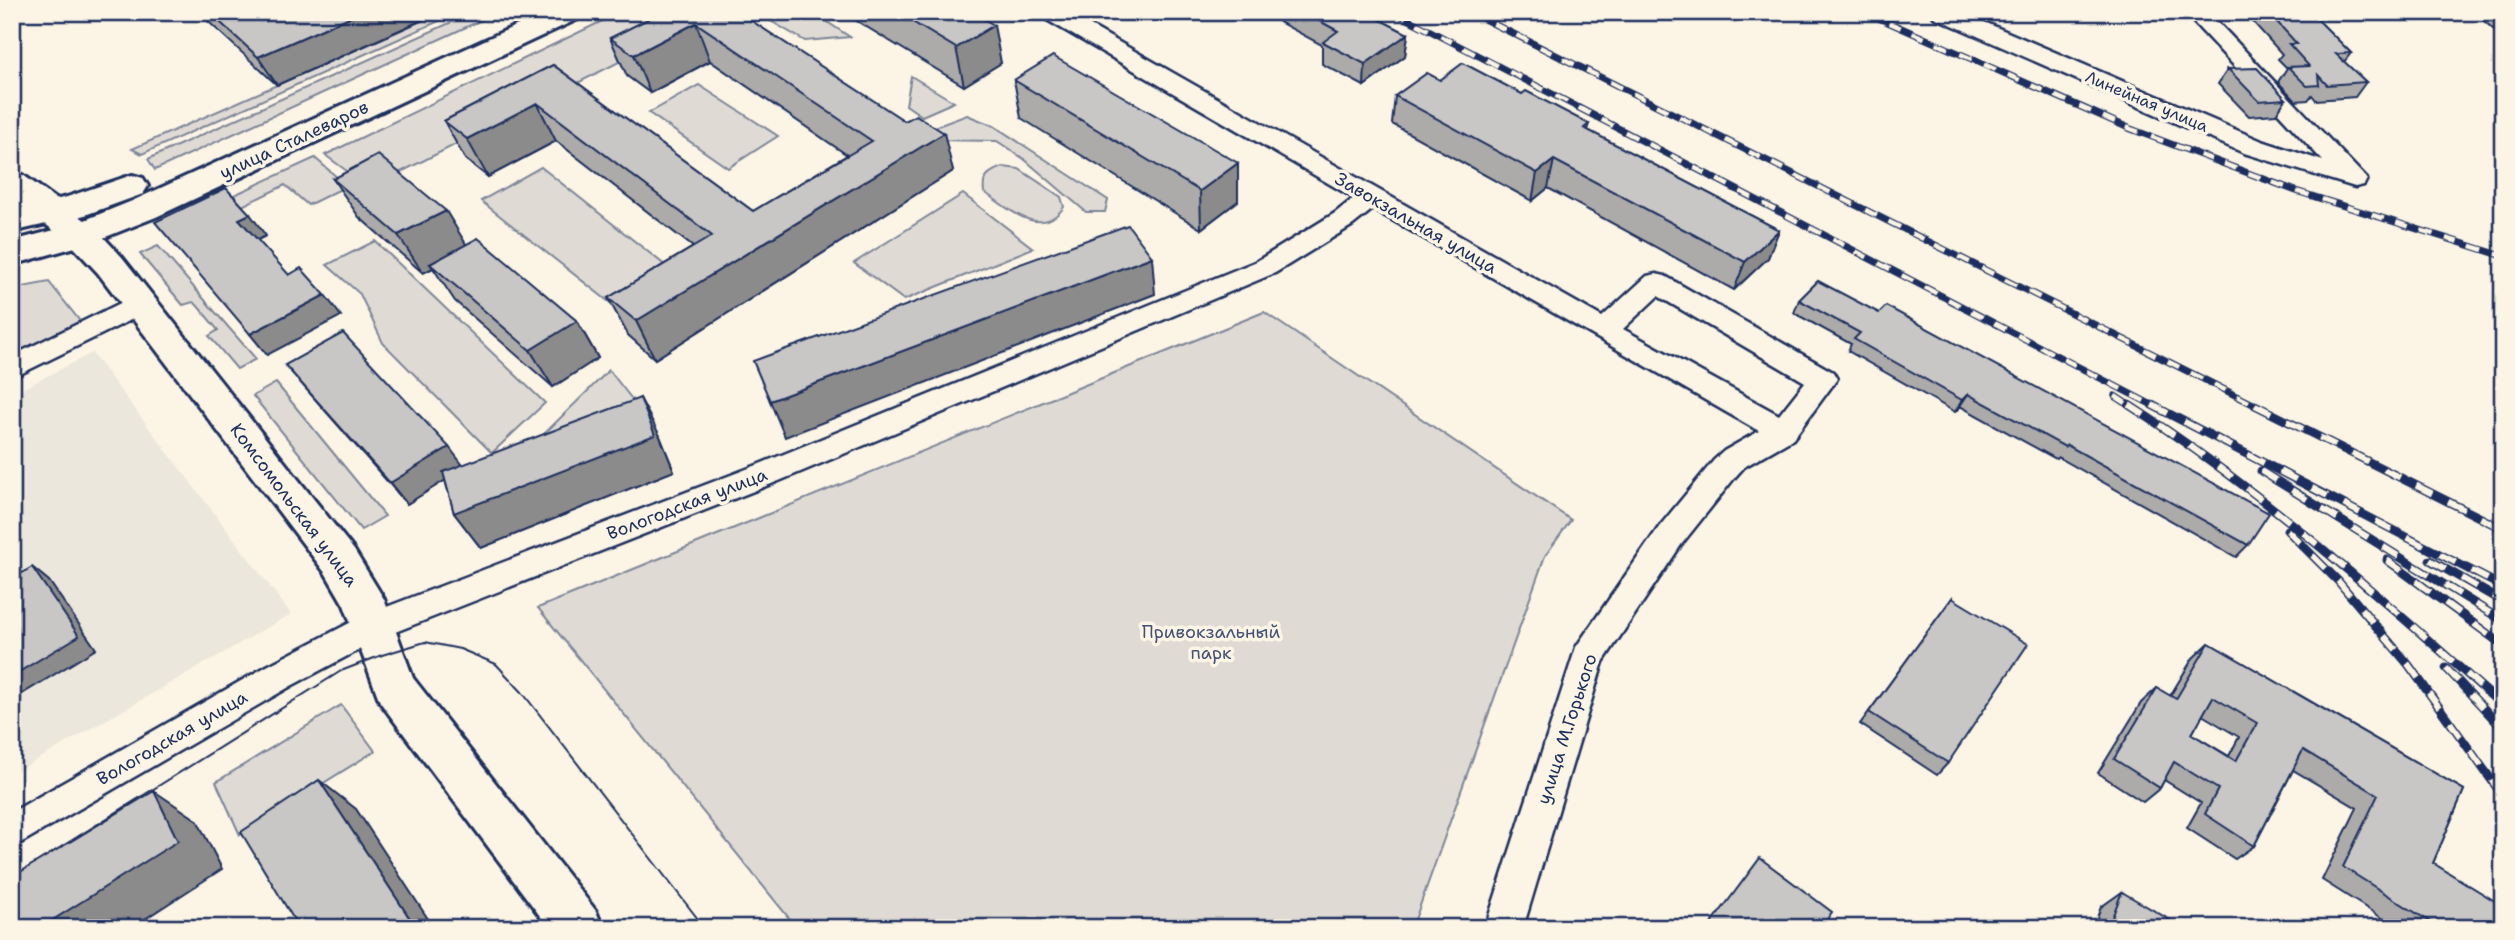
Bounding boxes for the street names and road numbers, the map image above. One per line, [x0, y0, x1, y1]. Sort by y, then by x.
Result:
street label: Линейная улица [2082, 66, 2211, 137]
street label: улица Сталеваров [216, 95, 372, 185]
street label: Завокзальная улица [1331, 167, 1501, 279]
street label: Комсомольская улица [225, 418, 363, 592]
street label: Вологодская улица [603, 462, 771, 546]
street label: улица М.Горького [1531, 651, 1603, 807]
street label: Вологодская улица [92, 685, 252, 791]

